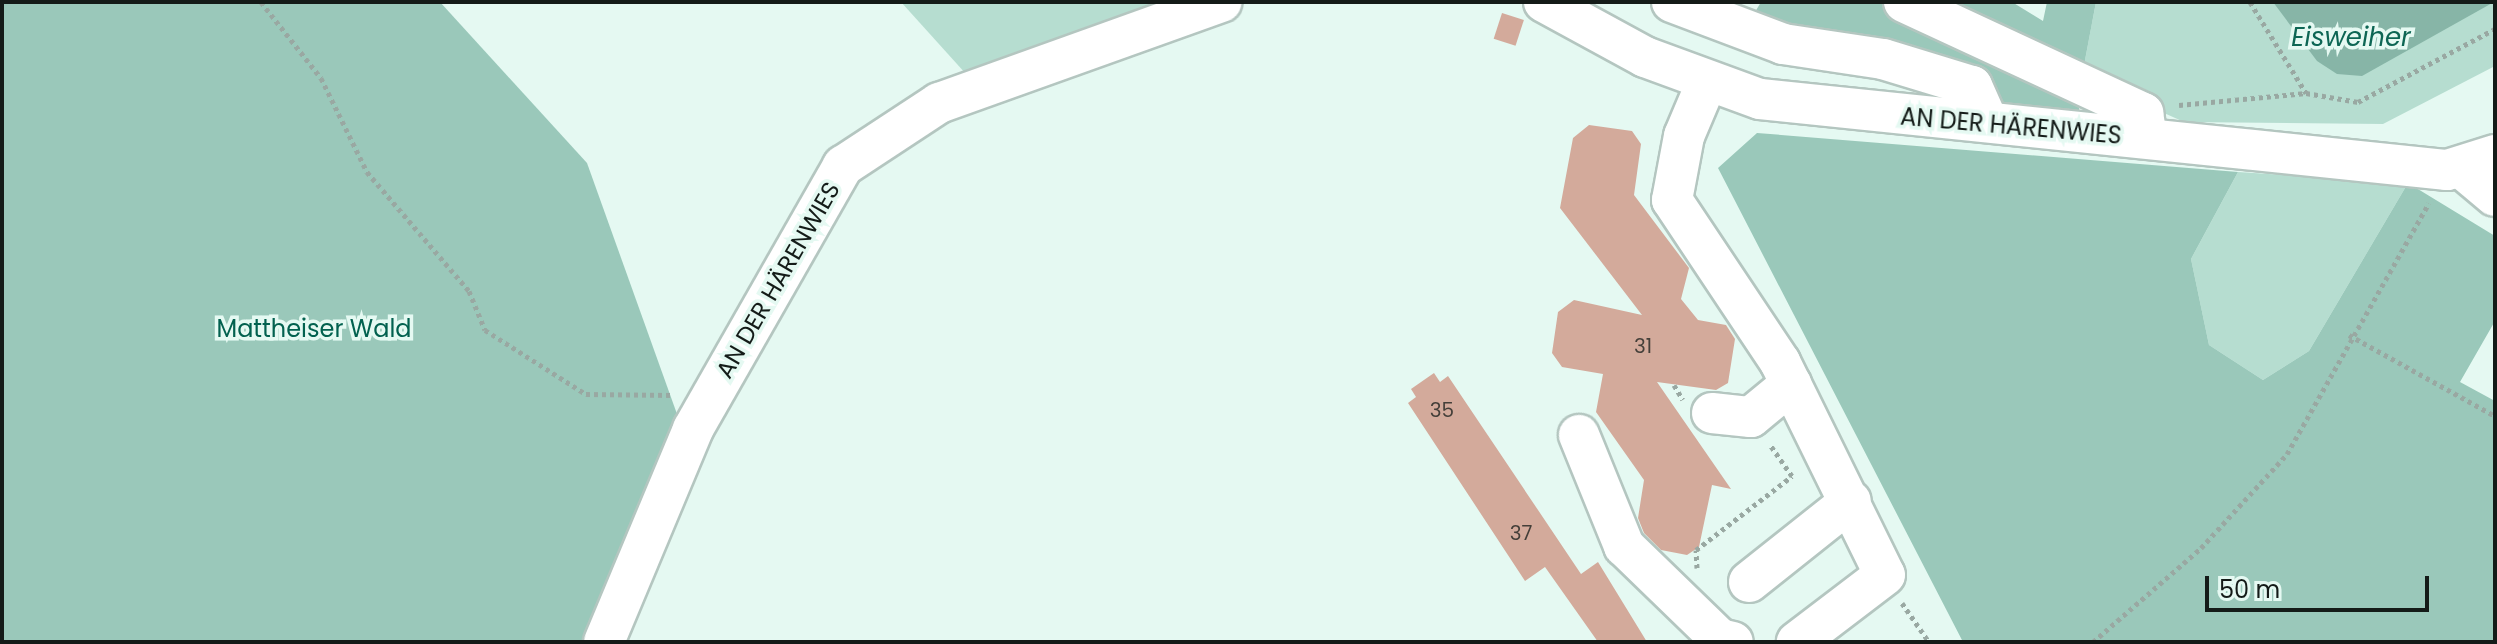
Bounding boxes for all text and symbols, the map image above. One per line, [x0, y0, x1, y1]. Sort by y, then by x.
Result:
water label: Eisweiher [2291, 22, 2411, 54]
street label: AN DER HÄRENWIES [1899, 102, 2123, 150]
street label: AN DER HÄRENWIES [710, 177, 846, 383]
park label: Mattheiser Wald [216, 315, 412, 343]
house number: 31 [1634, 334, 1652, 358]
house number: 35 [1430, 398, 1454, 422]
house number: 37 [1510, 521, 1532, 545]
scale bar [2209, 560, 2433, 610]
text: 50 m [2219, 573, 2280, 606]

